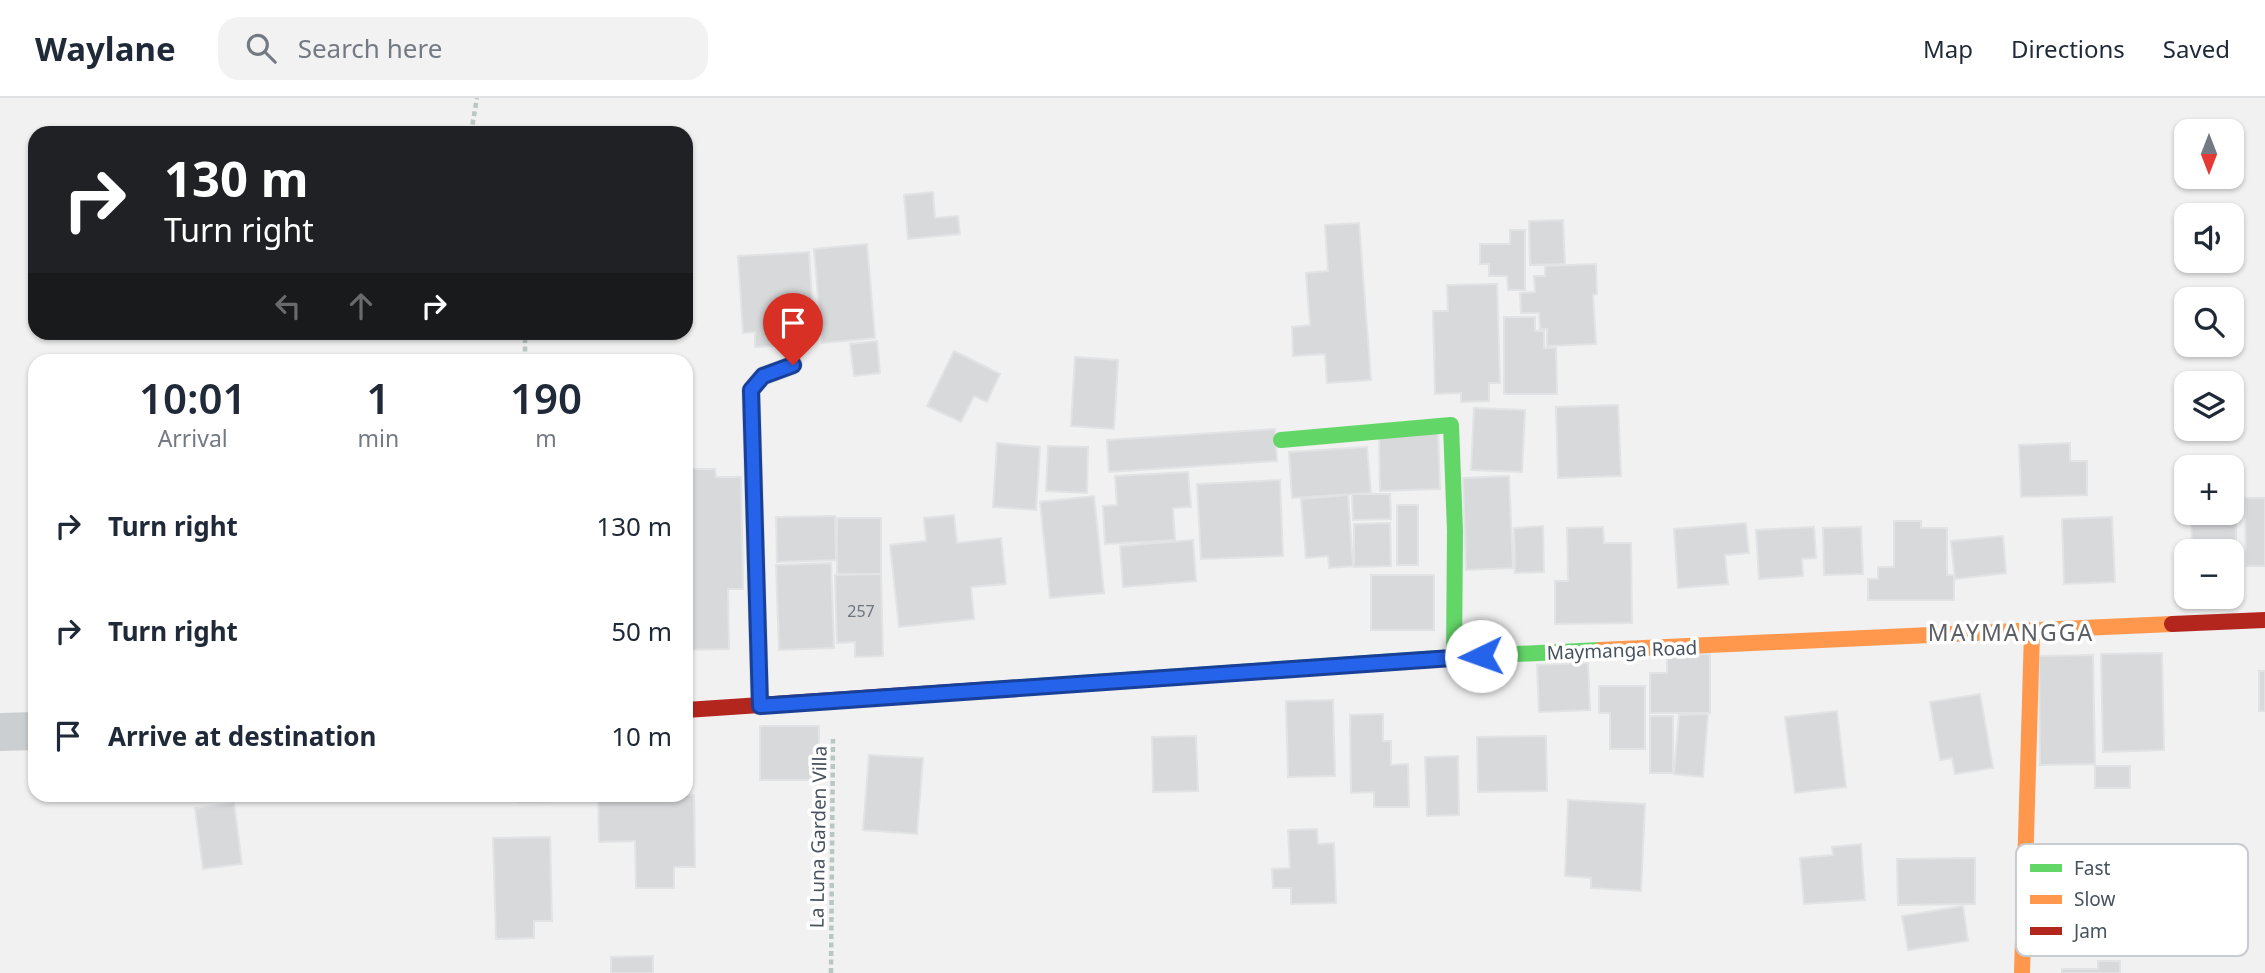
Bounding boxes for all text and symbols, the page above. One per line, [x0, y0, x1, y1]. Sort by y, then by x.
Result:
search box [218, 17, 708, 80]
text: Waylane [35, 26, 176, 71]
icon: search [242, 29, 280, 67]
text: Search here [298, 30, 442, 66]
text: Map [1923, 32, 1973, 65]
text: Directions [2011, 32, 2125, 65]
text: Saved [2163, 32, 2230, 65]
north arrow [2174, 119, 2244, 189]
map controls [2174, 119, 2244, 609]
text: 130 m [164, 145, 309, 211]
icon: right [49, 154, 140, 245]
button: sound [2174, 203, 2244, 273]
text: Turn right [164, 208, 314, 251]
icon: left [269, 287, 307, 325]
icon: ahead [342, 287, 380, 325]
icon: right [415, 287, 453, 325]
button: search [2174, 287, 2244, 357]
pin [763, 293, 823, 365]
icon: arrive [774, 304, 812, 342]
text: 10:01 [139, 369, 247, 426]
text: 1 [366, 369, 390, 426]
text: 190 [510, 369, 582, 426]
button: layers [2174, 371, 2244, 441]
text: Arrival [158, 422, 228, 454]
text: min [357, 422, 399, 454]
text: m [535, 422, 557, 454]
button: + [2174, 455, 2244, 525]
icon: right [49, 507, 87, 545]
text: Turn right [108, 508, 238, 544]
text: 130 m [596, 508, 672, 544]
button: − [2174, 539, 2244, 609]
house number: 257 [847, 600, 875, 622]
icon: right [49, 612, 87, 650]
text: Turn right [108, 613, 238, 649]
text: 50 m [611, 613, 672, 649]
district label: MAYMANGGA [1928, 616, 2094, 648]
position arrow [1444, 619, 1518, 693]
street label: Maymanga Road [1546, 634, 1698, 666]
icon: arrive [49, 717, 87, 755]
text: Arrive at destination [108, 718, 377, 754]
text: 10 m [611, 718, 672, 754]
street label: La Luna Garden Villa [803, 746, 833, 928]
legend [2016, 844, 2248, 956]
text: Fast [2074, 855, 2111, 881]
text: Slow [2074, 886, 2115, 912]
text: Jam [2072, 918, 2108, 944]

